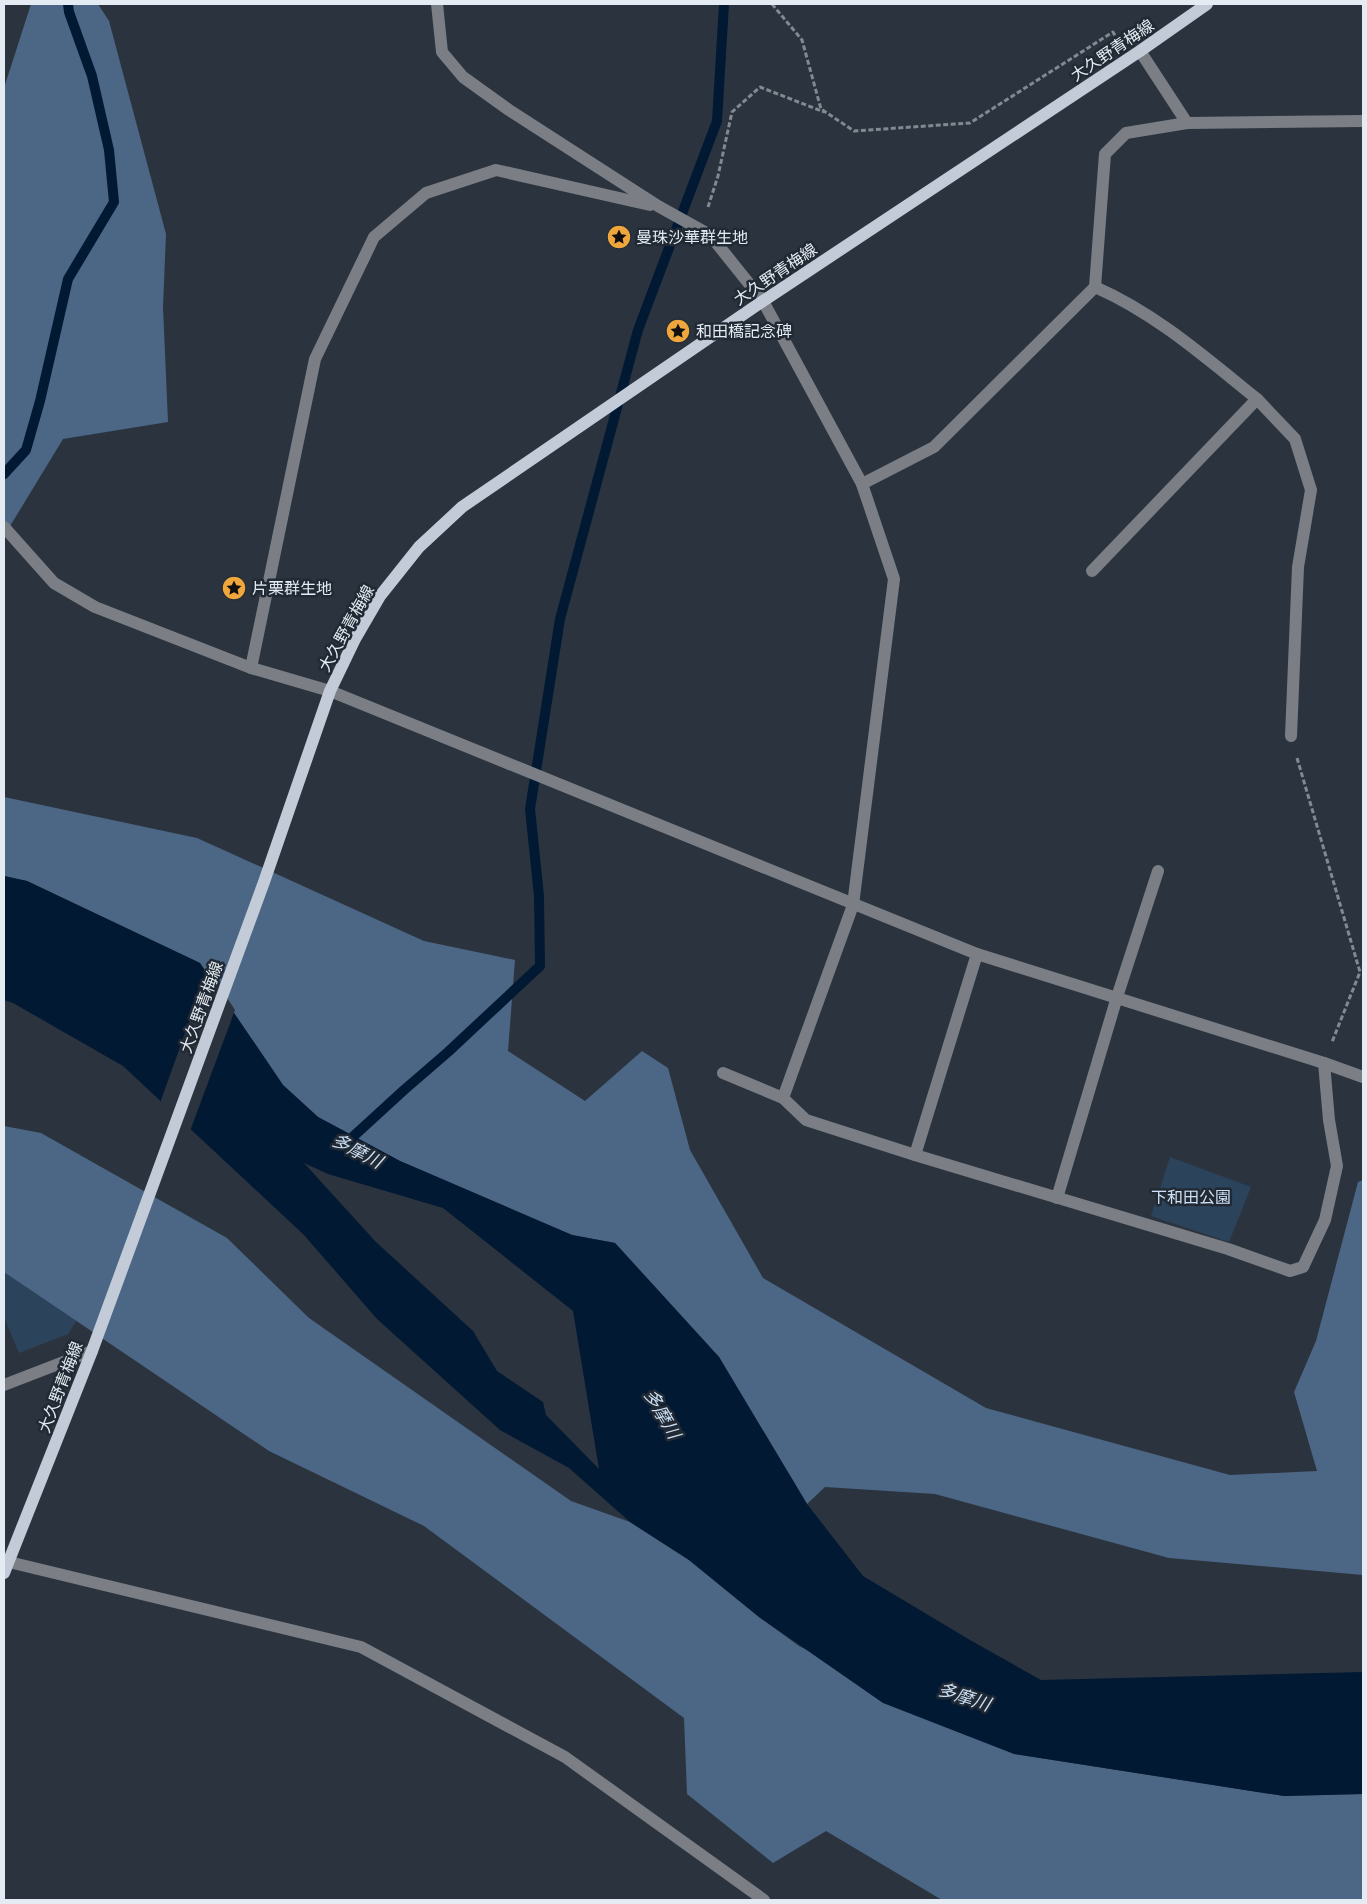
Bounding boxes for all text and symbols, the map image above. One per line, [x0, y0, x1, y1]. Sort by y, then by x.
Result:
street label: 大久野青梅線 [1067, 15, 1157, 85]
place icon: 曼珠沙華群生地 [606, 224, 632, 250]
place label: 曼珠沙華群生地 [636, 227, 748, 247]
street label: 大久野青梅線 [730, 239, 820, 309]
place icon: 和田橋記念碑 [665, 318, 691, 344]
place label: 和田橋記念碑 [696, 321, 792, 341]
place icon: 片栗群生地 [221, 575, 247, 601]
place label: 片栗群生地 [252, 578, 332, 598]
street label: 大久野青梅線 [314, 581, 378, 675]
street label: 大久野青梅線 [175, 958, 227, 1056]
water label: 多摩川 [328, 1128, 388, 1174]
park label: 下和田公園 [1151, 1187, 1231, 1207]
street label: 大久野青梅線 [33, 1339, 87, 1435]
water label: 多摩川 [639, 1385, 687, 1445]
water label: 多摩川 [935, 1677, 995, 1716]

